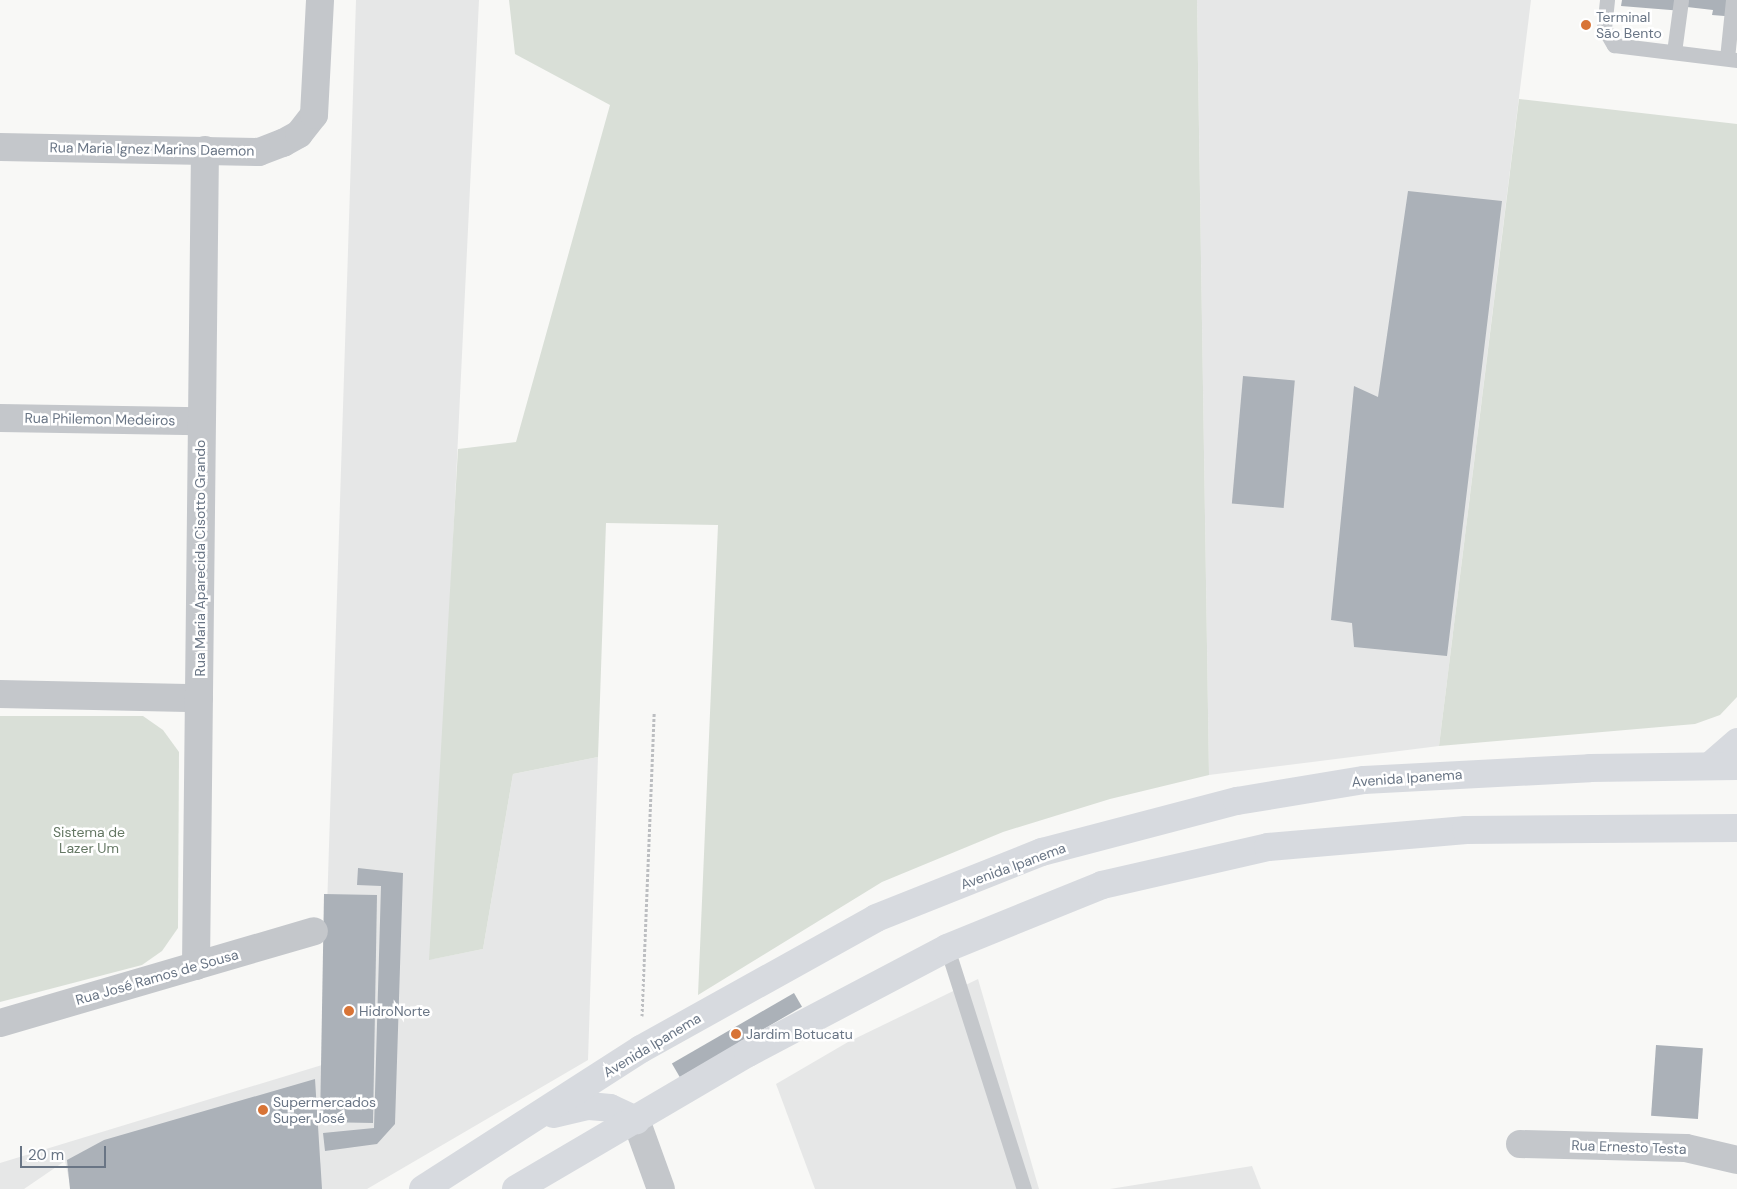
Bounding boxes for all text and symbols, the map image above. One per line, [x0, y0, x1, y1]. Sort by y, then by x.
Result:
place label: Terminal São Bento [1596, 9, 1662, 41]
marker: Terminal São Bento [1580, 19, 1592, 31]
street label: Rua Maria Ignez Marins Daemon [49, 139, 255, 159]
street label: Rua Philemon Medeiros [24, 409, 176, 429]
street label: Rua Maria Aparecida Cisotto Grando [192, 440, 208, 676]
street label: Avenida Ipanema [1351, 766, 1463, 790]
park label: Sistema de Lazer Um [53, 824, 125, 856]
street label: Avenida Ipanema [958, 839, 1068, 893]
street label: Rua José Ramos de Sousa [74, 946, 240, 1008]
place label: HidroNorte [359, 1003, 430, 1019]
marker: HidroNorte [343, 1005, 355, 1017]
street label: Avenida Ipanema [600, 1009, 704, 1081]
place label: Jardim Botucatu [746, 1026, 853, 1042]
marker: Jardim Botucatu [730, 1028, 742, 1040]
place label: Supermercados Super José [273, 1094, 376, 1126]
marker: Supermercados Super José [257, 1104, 269, 1116]
scale bar [22, 1136, 109, 1168]
street label: Rua Ernesto Testa [1571, 1137, 1687, 1157]
text: 20 m [28, 1145, 64, 1165]

